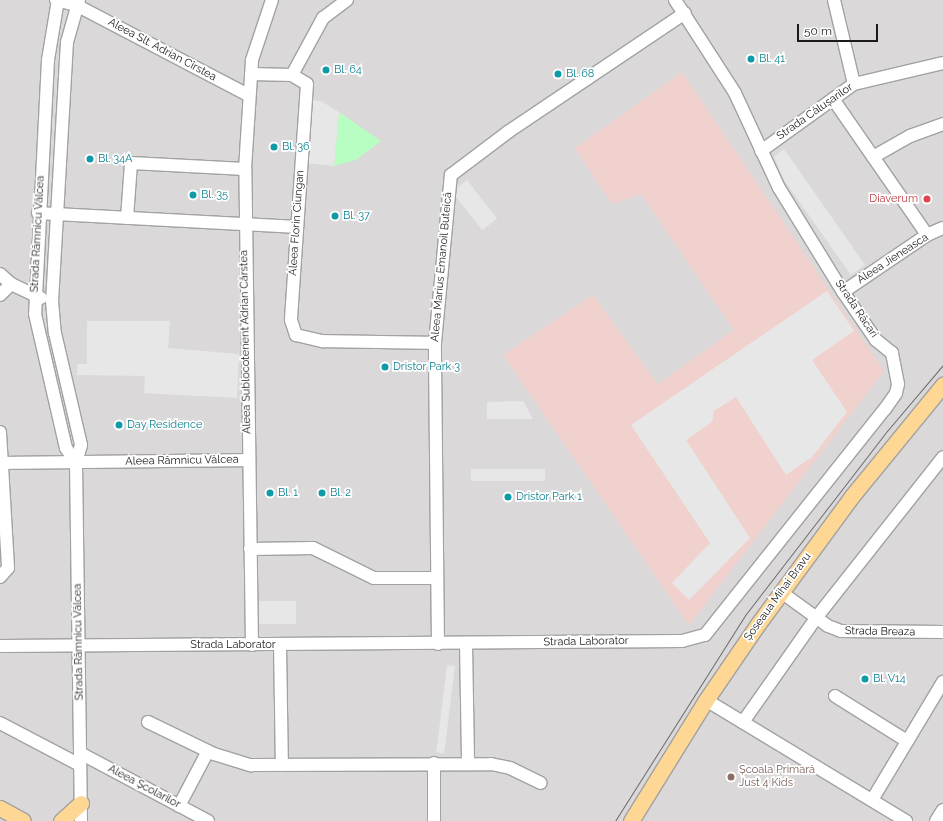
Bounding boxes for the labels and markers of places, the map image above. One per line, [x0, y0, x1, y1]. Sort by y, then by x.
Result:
place label: Bl. 41 [759, 52, 785, 66]
marker: Bl. 41 [746, 54, 756, 64]
place label: Bl. 64 [334, 63, 362, 77]
marker: Bl. 64 [321, 65, 331, 75]
place label: Bl. 68 [566, 67, 594, 81]
marker: Bl. 68 [553, 69, 563, 79]
place label: Bl. 36 [282, 140, 310, 154]
marker: Bl. 36 [269, 142, 279, 152]
place label: Bl. 34A [98, 152, 133, 166]
marker: Bl. 34A [85, 154, 95, 164]
place label: Bl. 35 [201, 188, 228, 202]
marker: Bl. 35 [188, 190, 198, 200]
place label: Diaverum [869, 192, 918, 206]
marker: Diaverum [921, 193, 933, 205]
place label: Bl. 37 [343, 209, 370, 223]
marker: Bl. 37 [330, 211, 340, 221]
place label: Dristor Park 3 [393, 360, 460, 374]
marker: Dristor Park 3 [380, 362, 390, 372]
place label: Day Residence [127, 418, 203, 432]
marker: Day Residence [114, 420, 124, 430]
place label: Bl. 1 [278, 486, 298, 500]
place label: Bl. 2 [330, 486, 351, 500]
marker: Bl. 1 [265, 488, 275, 498]
marker: Bl. 2 [317, 488, 327, 498]
place label: Dristor Park 1 [516, 490, 582, 504]
marker: Dristor Park 1 [503, 492, 513, 502]
place label: Bl. V14 [873, 672, 906, 686]
marker: Bl. V14 [860, 674, 870, 684]
place label: Școala Primară Just 4 Kids [739, 764, 815, 790]
marker: Școala Primară Just 4 Kids [726, 772, 736, 782]

